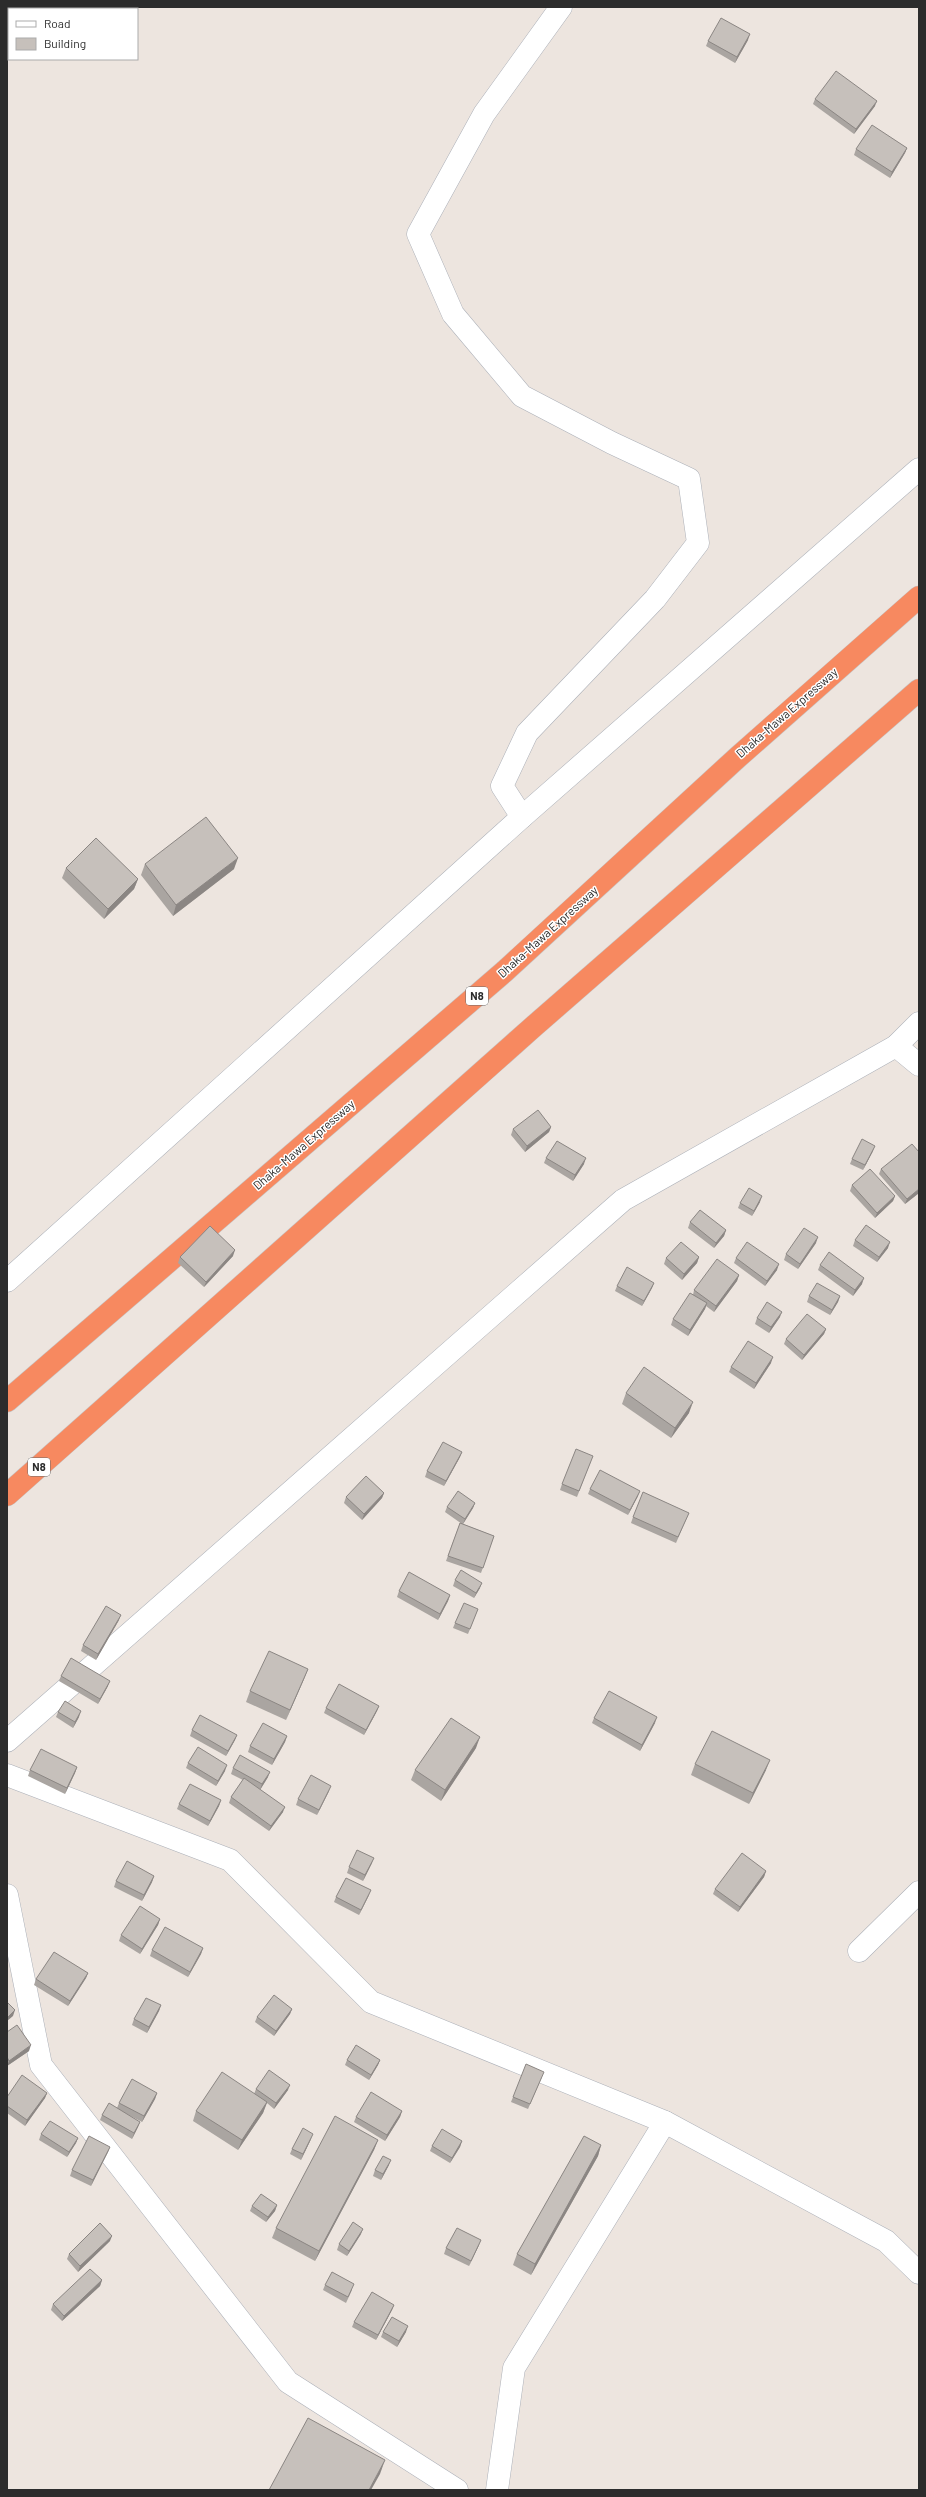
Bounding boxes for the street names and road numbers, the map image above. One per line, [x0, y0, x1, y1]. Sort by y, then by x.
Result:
street label: Dhaka-Mawa Expressway [733, 664, 840, 760]
street label: Dhaka-Mawa Expressway [494, 882, 601, 980]
road number: N8 [466, 987, 488, 1005]
street label: Dhaka-Mawa Expressway [250, 1096, 357, 1192]
road number: N8 [28, 1458, 50, 1476]

